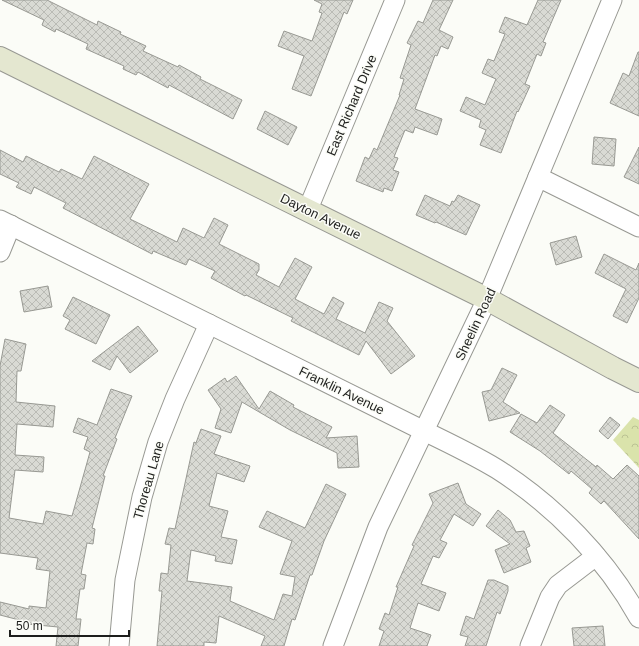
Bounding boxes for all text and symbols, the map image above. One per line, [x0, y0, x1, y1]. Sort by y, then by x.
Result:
street label: East Richard Drive [323, 52, 380, 158]
street label: Dayton Avenue [278, 190, 364, 242]
street label: Sheelin Road [452, 286, 499, 363]
street label: Franklin Avenue [297, 363, 387, 418]
street label: Thoreau Lane [130, 439, 167, 521]
scale bar [10, 612, 129, 638]
text: 50 m [16, 619, 43, 633]

